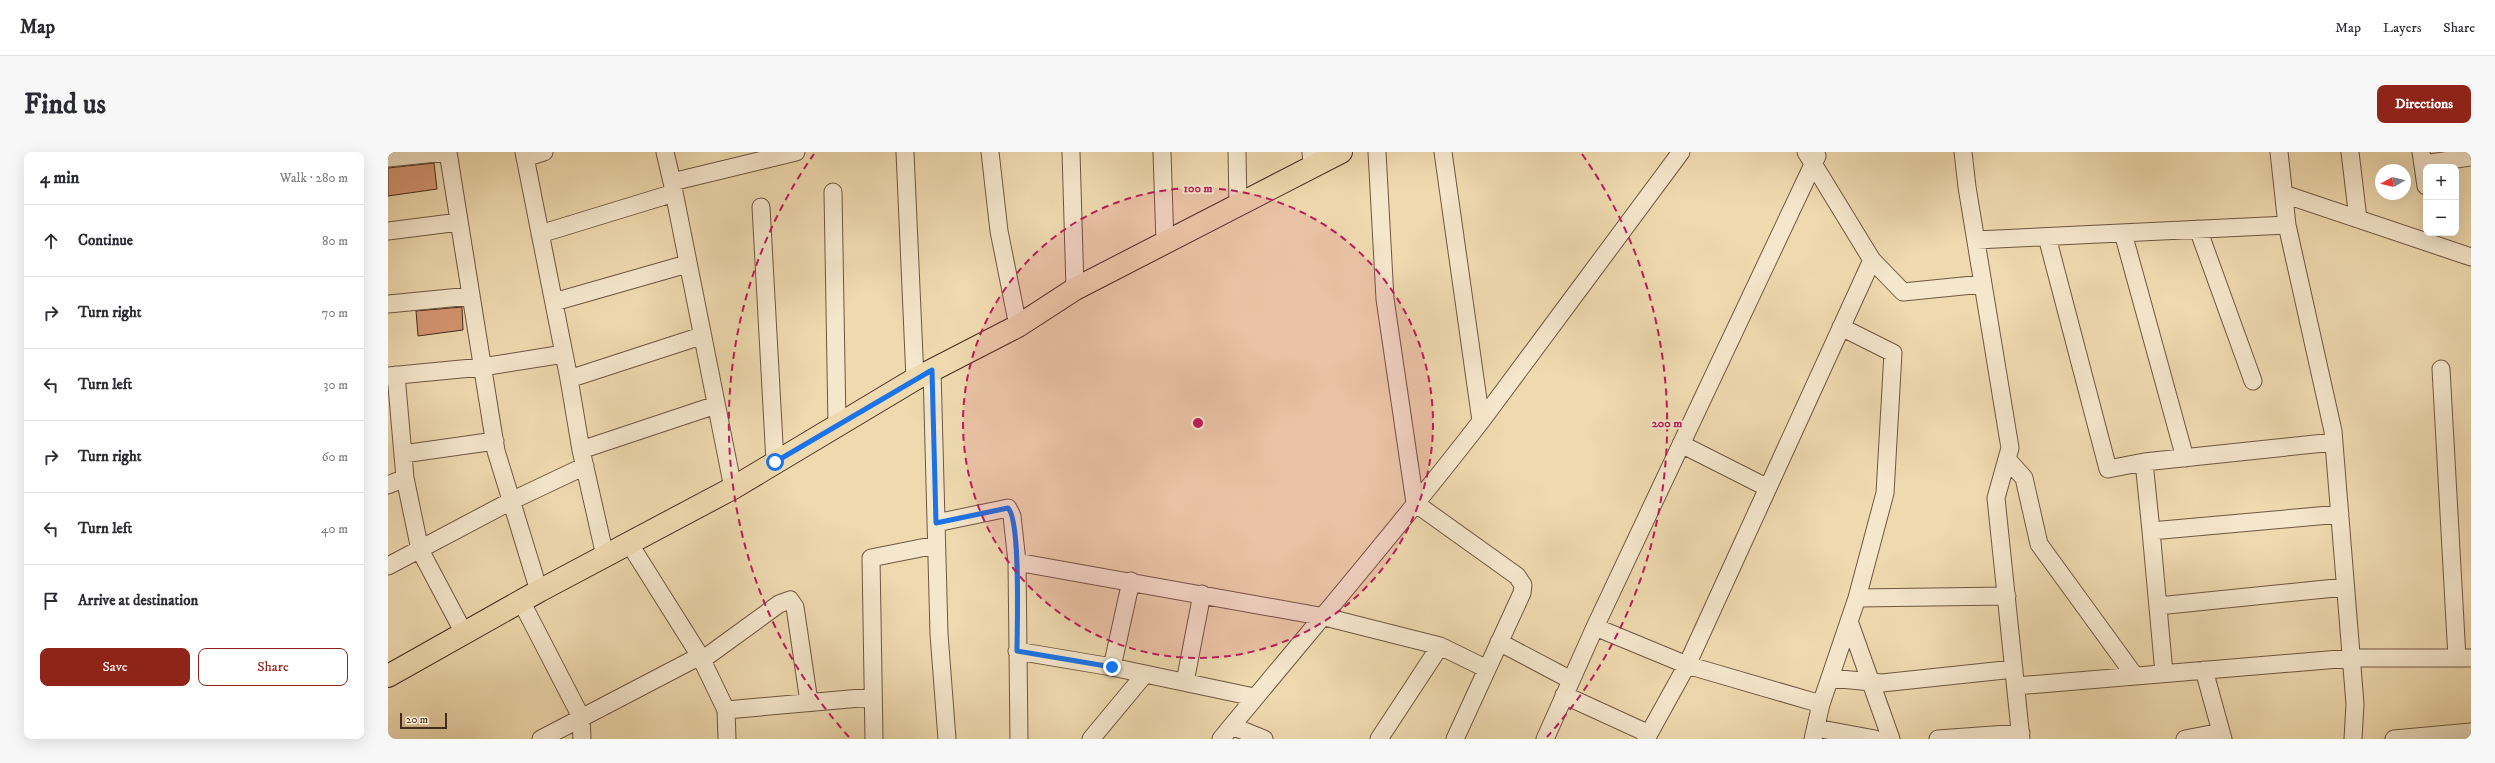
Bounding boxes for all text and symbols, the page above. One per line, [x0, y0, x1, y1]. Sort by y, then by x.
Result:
text: Map [20, 16, 55, 39]
text: Map [2335, 19, 2361, 37]
text: Layers [2383, 19, 2421, 37]
text: Share [2443, 19, 2475, 37]
button: Directions [2377, 85, 2471, 123]
text: Find us [24, 87, 106, 122]
north arrow [2375, 164, 2411, 200]
map controls [2423, 164, 2459, 236]
button: + [2423, 164, 2459, 200]
text: 4 min [40, 167, 79, 189]
text: Walk · 280 m [280, 170, 348, 186]
text: 100 m [1184, 181, 1212, 196]
button: − [2423, 200, 2459, 236]
icon: ahead [40, 230, 62, 252]
text: Continue [78, 231, 133, 250]
text: 80 m [322, 233, 348, 249]
icon: right [40, 302, 62, 324]
text: Turn right [78, 303, 141, 322]
text: 70 m [322, 305, 348, 321]
icon: left [40, 374, 62, 396]
text: Turn left [78, 375, 132, 394]
text: 30 m [324, 377, 348, 393]
centre of rings [1191, 416, 1205, 430]
text: 200 m [1652, 416, 1682, 431]
icon: right [40, 446, 62, 468]
text: Turn right [78, 447, 141, 466]
text: 60 m [322, 449, 348, 465]
route start [766, 453, 784, 471]
icon: left [40, 518, 62, 540]
text: Turn left [78, 519, 132, 538]
text: 40 m [321, 521, 348, 537]
icon: arrive [40, 590, 62, 612]
text: Arrive at destination [78, 591, 198, 610]
button: Save [40, 648, 190, 686]
button: Share [198, 648, 348, 686]
route end [1103, 658, 1121, 676]
scale bar [400, 711, 447, 730]
text: 20 m [406, 713, 428, 727]

